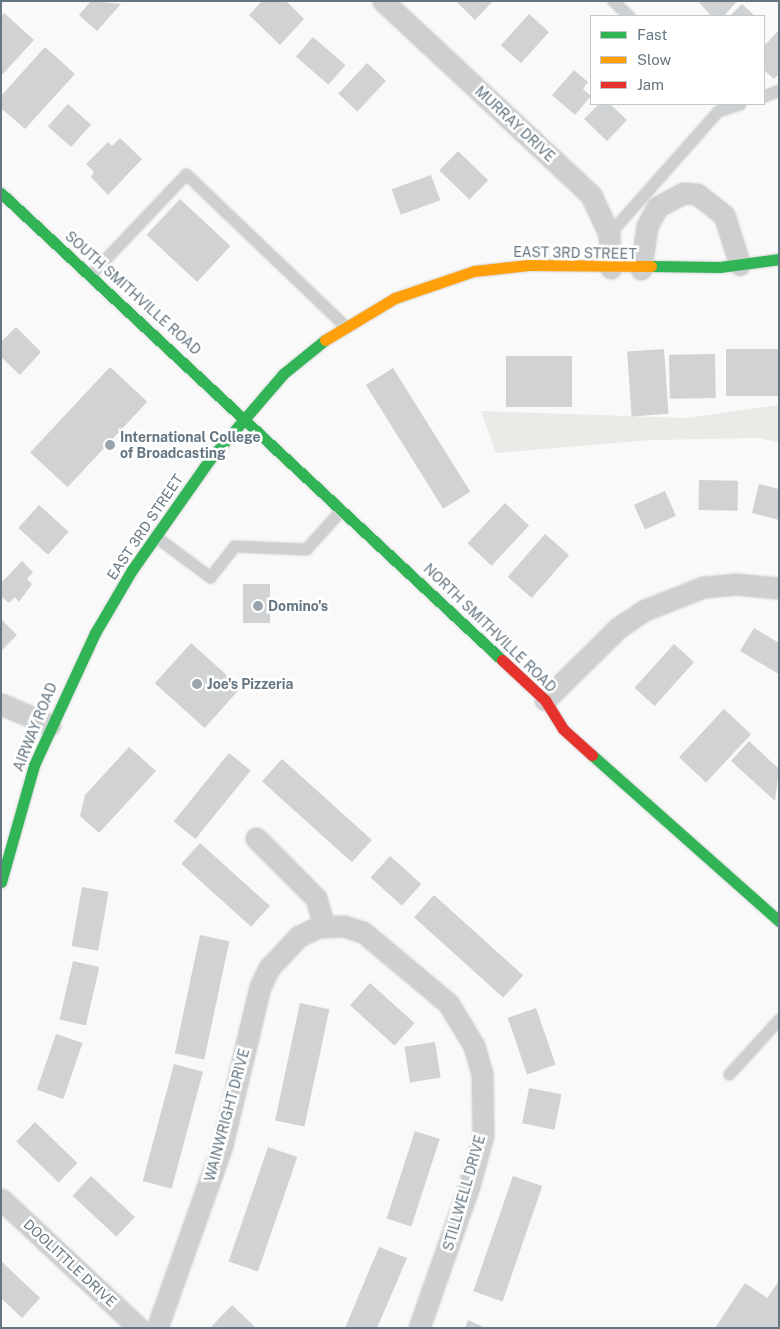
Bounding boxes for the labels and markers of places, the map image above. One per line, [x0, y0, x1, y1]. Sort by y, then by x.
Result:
place label: International College of Broadcasting [120, 429, 261, 462]
marker: International College of Broadcasting [104, 439, 116, 451]
place label: Domino's [268, 598, 328, 614]
marker: Domino's [252, 600, 264, 612]
place label: Joe's Pizzeria [207, 676, 294, 692]
marker: Joe's Pizzeria [191, 678, 203, 690]

